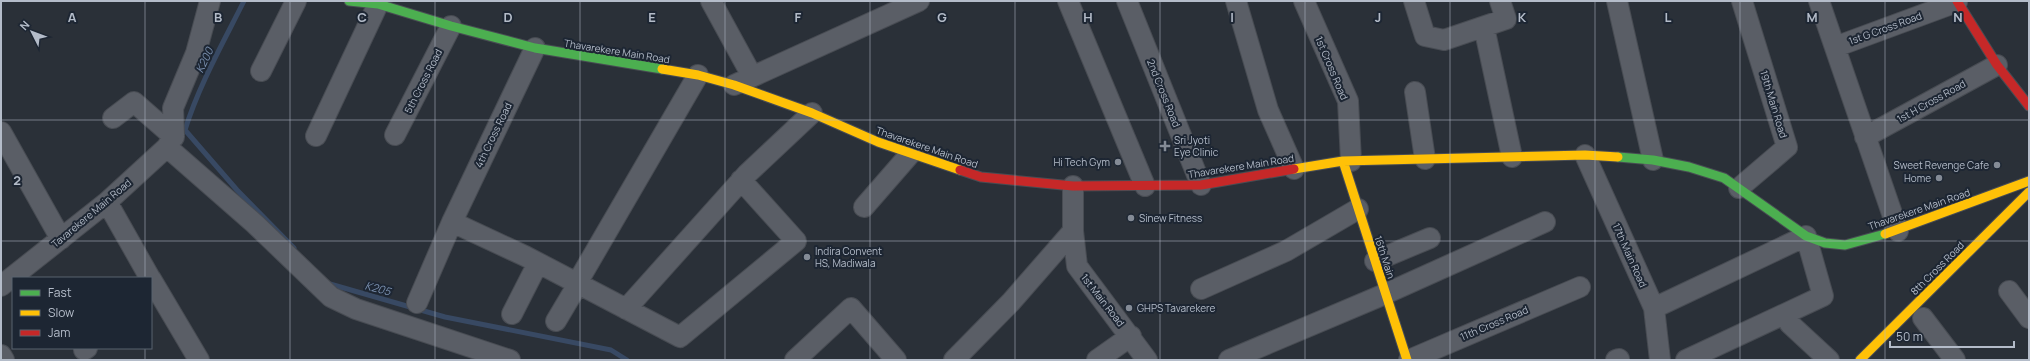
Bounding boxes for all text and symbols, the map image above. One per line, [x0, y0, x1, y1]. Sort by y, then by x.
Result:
text: A [68, 8, 77, 26]
text: B [214, 8, 222, 26]
text: C [357, 8, 367, 26]
text: D [503, 8, 513, 26]
text: E [648, 8, 656, 26]
text: F [795, 8, 802, 26]
text: G [937, 8, 947, 26]
text: H [1083, 8, 1093, 26]
text: I [1230, 8, 1234, 26]
text: J [1375, 8, 1381, 26]
text: K [1518, 8, 1527, 26]
text: L [1665, 8, 1672, 26]
text: M [1806, 8, 1818, 26]
street label: 1st G Cross Road [1846, 8, 1924, 48]
text: N [1953, 8, 1963, 26]
north arrow [12, 12, 52, 52]
text: N [16, 17, 32, 33]
street label: 1st Cross Road [1312, 34, 1352, 102]
street label: Thavarekere Main Road [563, 36, 671, 66]
water label: K200 [192, 44, 217, 75]
street label: 5th Cross Road [401, 46, 445, 116]
street label: 2nd Cross Road [1144, 57, 1184, 129]
street label: 19th Main Road [1757, 68, 1791, 140]
street label: 1st H Cross Road [1894, 76, 1968, 126]
street label: 4th Cross Road [471, 100, 515, 170]
street label: Thavarekere Main Road [874, 123, 980, 171]
place label: Sri Jyoti Eye Clinic [1174, 133, 1219, 159]
marker: Sri Jyoti Eye Clinic [1159, 140, 1171, 152]
street label: Thavarekere Main Road [1187, 151, 1295, 181]
place label: Hi Tech Gym [1054, 155, 1110, 169]
marker: Hi Tech Gym [1113, 157, 1123, 167]
place label: Sweet Revenge Cafe [1894, 158, 1989, 172]
marker: Sweet Revenge Cafe [1992, 160, 2002, 170]
text: 2 [13, 171, 21, 189]
place label: Home [1904, 171, 1931, 185]
marker: Home [1934, 173, 1944, 183]
street label: Tavarekere Main Road [48, 175, 134, 251]
street label: Thavarekere Main Road [1866, 185, 1972, 233]
place label: Sinew Fitness [1139, 211, 1202, 225]
marker: Sinew Fitness [1126, 213, 1136, 223]
street label: 17th Main Road [1610, 221, 1650, 289]
street label: 16th Main [1371, 234, 1399, 280]
street label: 8th Cross Road [1907, 238, 1967, 298]
place label: Indira Convent HS, Madiwala [815, 244, 882, 270]
marker: Indira Convent HS, Madiwala [802, 252, 812, 262]
street label: 1st Main Road [1078, 271, 1128, 329]
legend [12, 277, 152, 349]
water label: K205 [364, 277, 394, 299]
text: Fast [48, 284, 72, 301]
place label: GHPS Tavarekere [1137, 301, 1216, 315]
street label: 11th Cross Road [1458, 302, 1530, 344]
marker: GHPS Tavarekere [1124, 303, 1134, 313]
text: Slow [48, 304, 74, 321]
scale bar [1890, 323, 2014, 349]
text: Jam [48, 324, 70, 341]
text: 50 m [1896, 328, 1923, 345]

